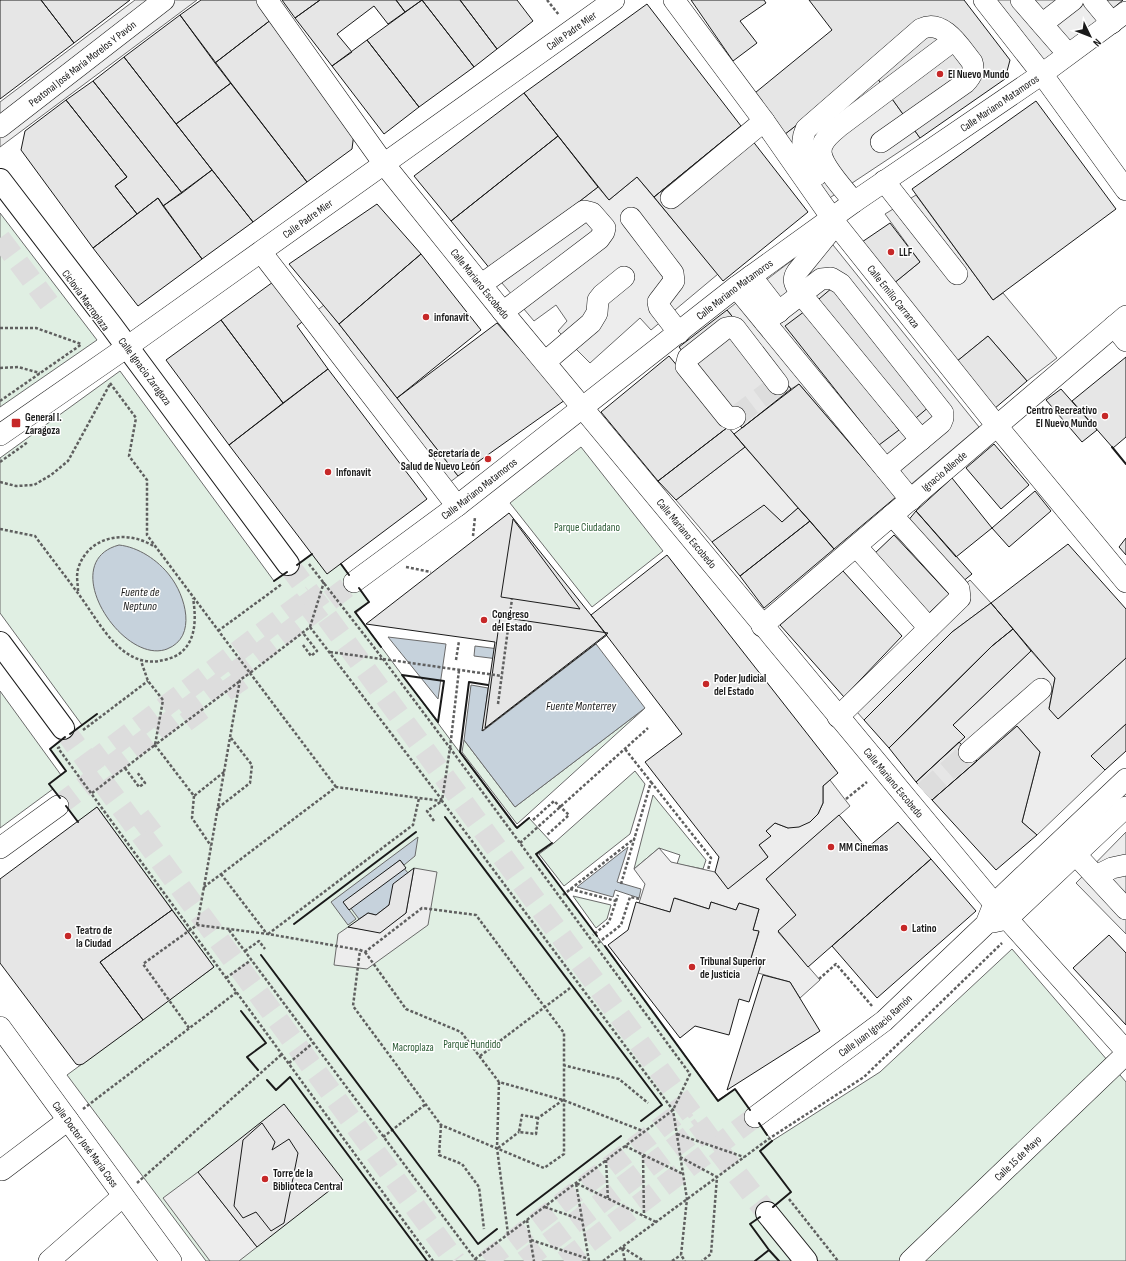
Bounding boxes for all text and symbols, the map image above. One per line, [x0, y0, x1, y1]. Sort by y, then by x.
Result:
street label: Calle Padre Mier [544, 9, 599, 53]
north arrow [1070, 16, 1110, 56]
street label: Peatonal José María Morelos Y Pavón [26, 18, 139, 109]
text: N [1090, 36, 1104, 49]
place label: El Nuevo Mundo [948, 68, 1009, 81]
marker: El Nuevo Mundo [935, 69, 945, 79]
street label: Calle Mariano Matamoros [958, 72, 1042, 135]
street label: Calle Padre Mier [280, 197, 335, 241]
street label: Calle Mariano Escobedo [448, 246, 512, 322]
place label: LLF [899, 246, 913, 259]
marker: LLF [886, 247, 896, 257]
street label: Calle Mariano Matamoros [694, 257, 775, 323]
street label: Calle Emilio Carranza [864, 263, 922, 331]
street label: Ciclovía Macroplaza [59, 267, 112, 333]
place label: infonavit [434, 311, 469, 324]
marker: infonavit [421, 312, 431, 322]
street label: Calle Ignacio Zaragoza [115, 335, 174, 408]
place label: Centro Recreativo El Nuevo Mundo [1026, 404, 1097, 430]
place label: General I. Zaragoza [25, 411, 62, 437]
marker: Centro Recreativo El Nuevo Mundo [1100, 411, 1110, 421]
marker: General I. Zaragoza [10, 417, 22, 429]
place label: Secretaría de Salud de Nuevo León [401, 447, 480, 473]
street label: Ignacio Allende [919, 448, 970, 494]
marker: Secretaría de Salud de Nuevo León [483, 454, 493, 464]
street label: Calle Mariano Matamoros [439, 455, 520, 522]
place label: Infonavit [336, 466, 372, 479]
marker: Infonavit [323, 467, 333, 477]
street label: Calle Mariano Escobedo [654, 496, 719, 571]
park label: Parque Ciudadano [554, 521, 620, 534]
water label: Fuente de Neptuno [121, 585, 160, 614]
place label: Congreso del Estado [492, 608, 532, 634]
marker: Congreso del Estado [479, 615, 489, 625]
place label: Poder Judicial del Estado [714, 672, 766, 698]
marker: Poder Judicial del Estado [701, 679, 711, 689]
water label: Fuente Monterrey [546, 699, 616, 714]
street label: Calle Mariano Escobedo [861, 745, 926, 821]
place label: MM Cinemas [839, 841, 888, 854]
marker: MM Cinemas [826, 842, 836, 852]
place label: Latino [912, 922, 937, 935]
marker: Latino [899, 923, 909, 933]
place label: Teatro de la Ciudad [76, 924, 113, 950]
marker: Teatro de la Ciudad [63, 931, 73, 941]
place label: Tribunal Superior de Justicia [700, 955, 766, 981]
marker: Tribunal Superior de Justicia [687, 962, 697, 972]
street label: Calle Juan Ignacio Ramón [836, 992, 915, 1060]
park label: Parque Hundido [443, 1038, 501, 1051]
park label: Macroplaza [392, 1041, 434, 1054]
street label: Calle Doctor José María Coss [49, 1099, 121, 1190]
street label: Calle 15 de Mayo [992, 1133, 1044, 1184]
place label: Torre de la Biblioteca Central [273, 1167, 343, 1193]
marker: Torre de la Biblioteca Central [260, 1174, 270, 1184]

